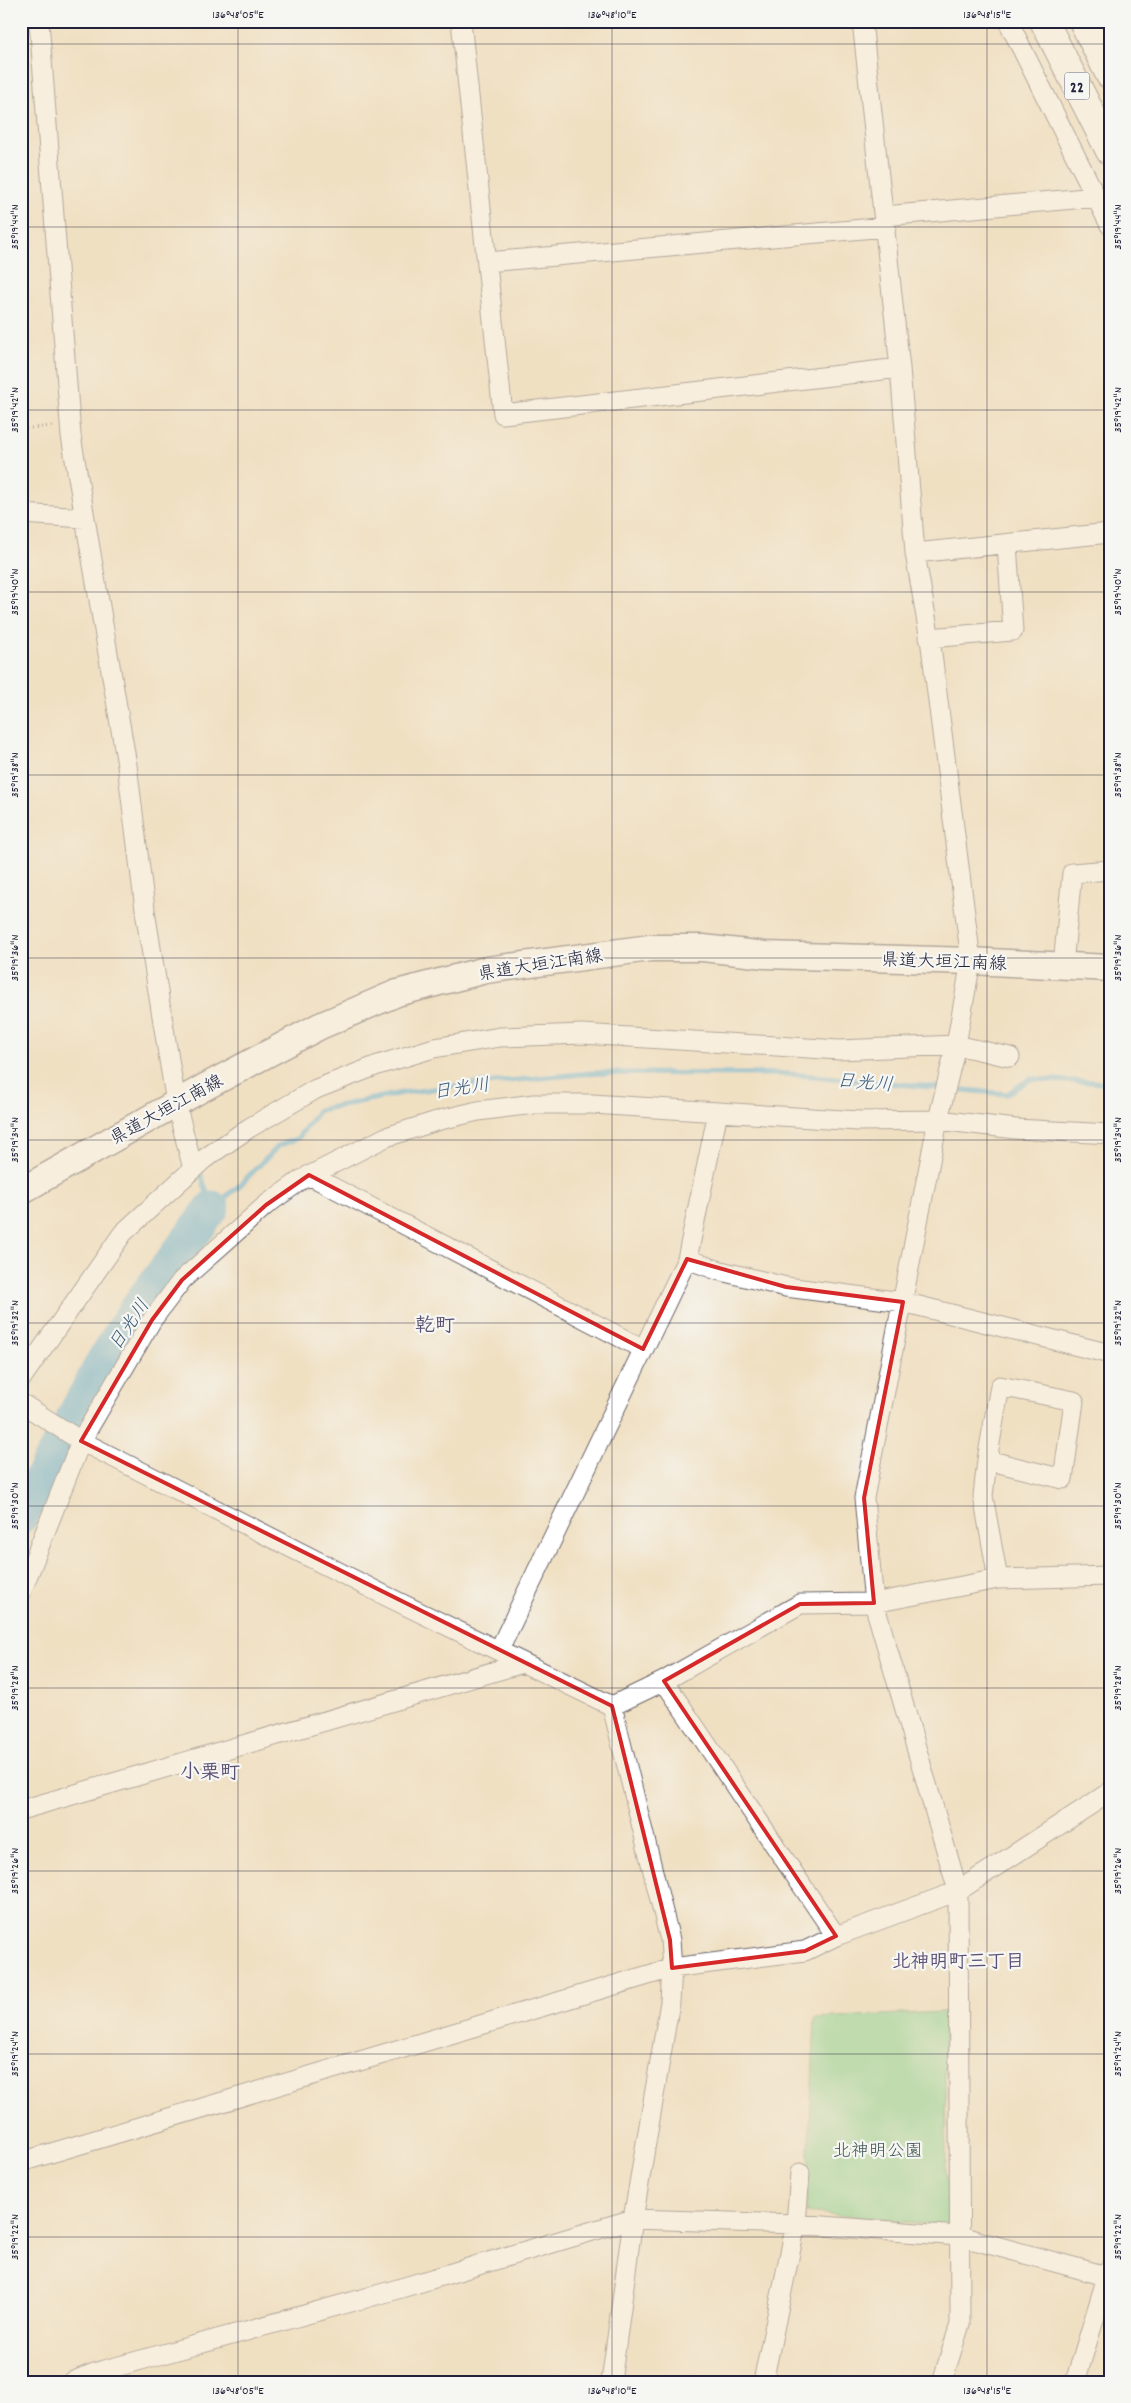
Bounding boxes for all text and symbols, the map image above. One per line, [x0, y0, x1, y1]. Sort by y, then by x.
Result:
text: 136°48'05"E [212, 7, 264, 24]
text: 136°48'10"E [588, 7, 637, 24]
text: 136°48'15"E [963, 7, 1011, 24]
road number: 22 [1064, 72, 1090, 100]
text: 35°19'44"N [7, 204, 24, 250]
text: 35°19'44"N [1110, 204, 1127, 250]
text: 35°19'42"N [7, 387, 24, 433]
text: 35°19'42"N [1110, 387, 1127, 433]
text: 35°19'40"N [7, 568, 24, 615]
text: 35°19'40"N [1110, 568, 1127, 615]
text: 35°19'38"N [7, 752, 24, 798]
text: 35°19'38"N [1110, 752, 1127, 798]
text: 35°19'36"N [7, 935, 24, 981]
text: 35°19'36"N [1110, 935, 1127, 981]
street label: 県道大垣江南線 [476, 944, 605, 989]
street label: 県道大垣江南線 [881, 949, 1007, 978]
water label: 日光川 [835, 1069, 894, 1100]
street label: 県道大垣江南線 [106, 1070, 228, 1153]
water label: 日光川 [431, 1073, 492, 1108]
text: 35°19'34"N [7, 1117, 24, 1163]
text: 35°19'34"N [1110, 1117, 1127, 1163]
water label: 日光川 [104, 1295, 158, 1357]
text: 35°19'32"N [7, 1300, 24, 1346]
text: 35°19'32"N [1110, 1300, 1127, 1346]
district label: 乾町 [415, 1313, 455, 1341]
text: 35°19'30"N [7, 1482, 24, 1530]
text: 35°19'30"N [1110, 1482, 1127, 1530]
text: 35°19'28"N [7, 1665, 24, 1711]
text: 35°19'28"N [1110, 1665, 1127, 1711]
district label: 小栗町 [180, 1760, 240, 1788]
text: 35°19'26"N [7, 1848, 24, 1894]
text: 35°19'26"N [1110, 1848, 1127, 1894]
district label: 北神明町三丁目 [891, 1950, 1025, 1977]
text: 35°19'24"N [7, 2031, 24, 2077]
text: 35°19'24"N [1110, 2031, 1127, 2077]
park label: 北神明公園 [833, 2140, 923, 2165]
text: 35°19'22"N [7, 2214, 24, 2260]
text: 35°19'22"N [1110, 2214, 1127, 2260]
text: 136°48'05"E [212, 2383, 264, 2400]
text: 136°48'10"E [588, 2383, 637, 2400]
text: 136°48'15"E [963, 2383, 1011, 2400]

